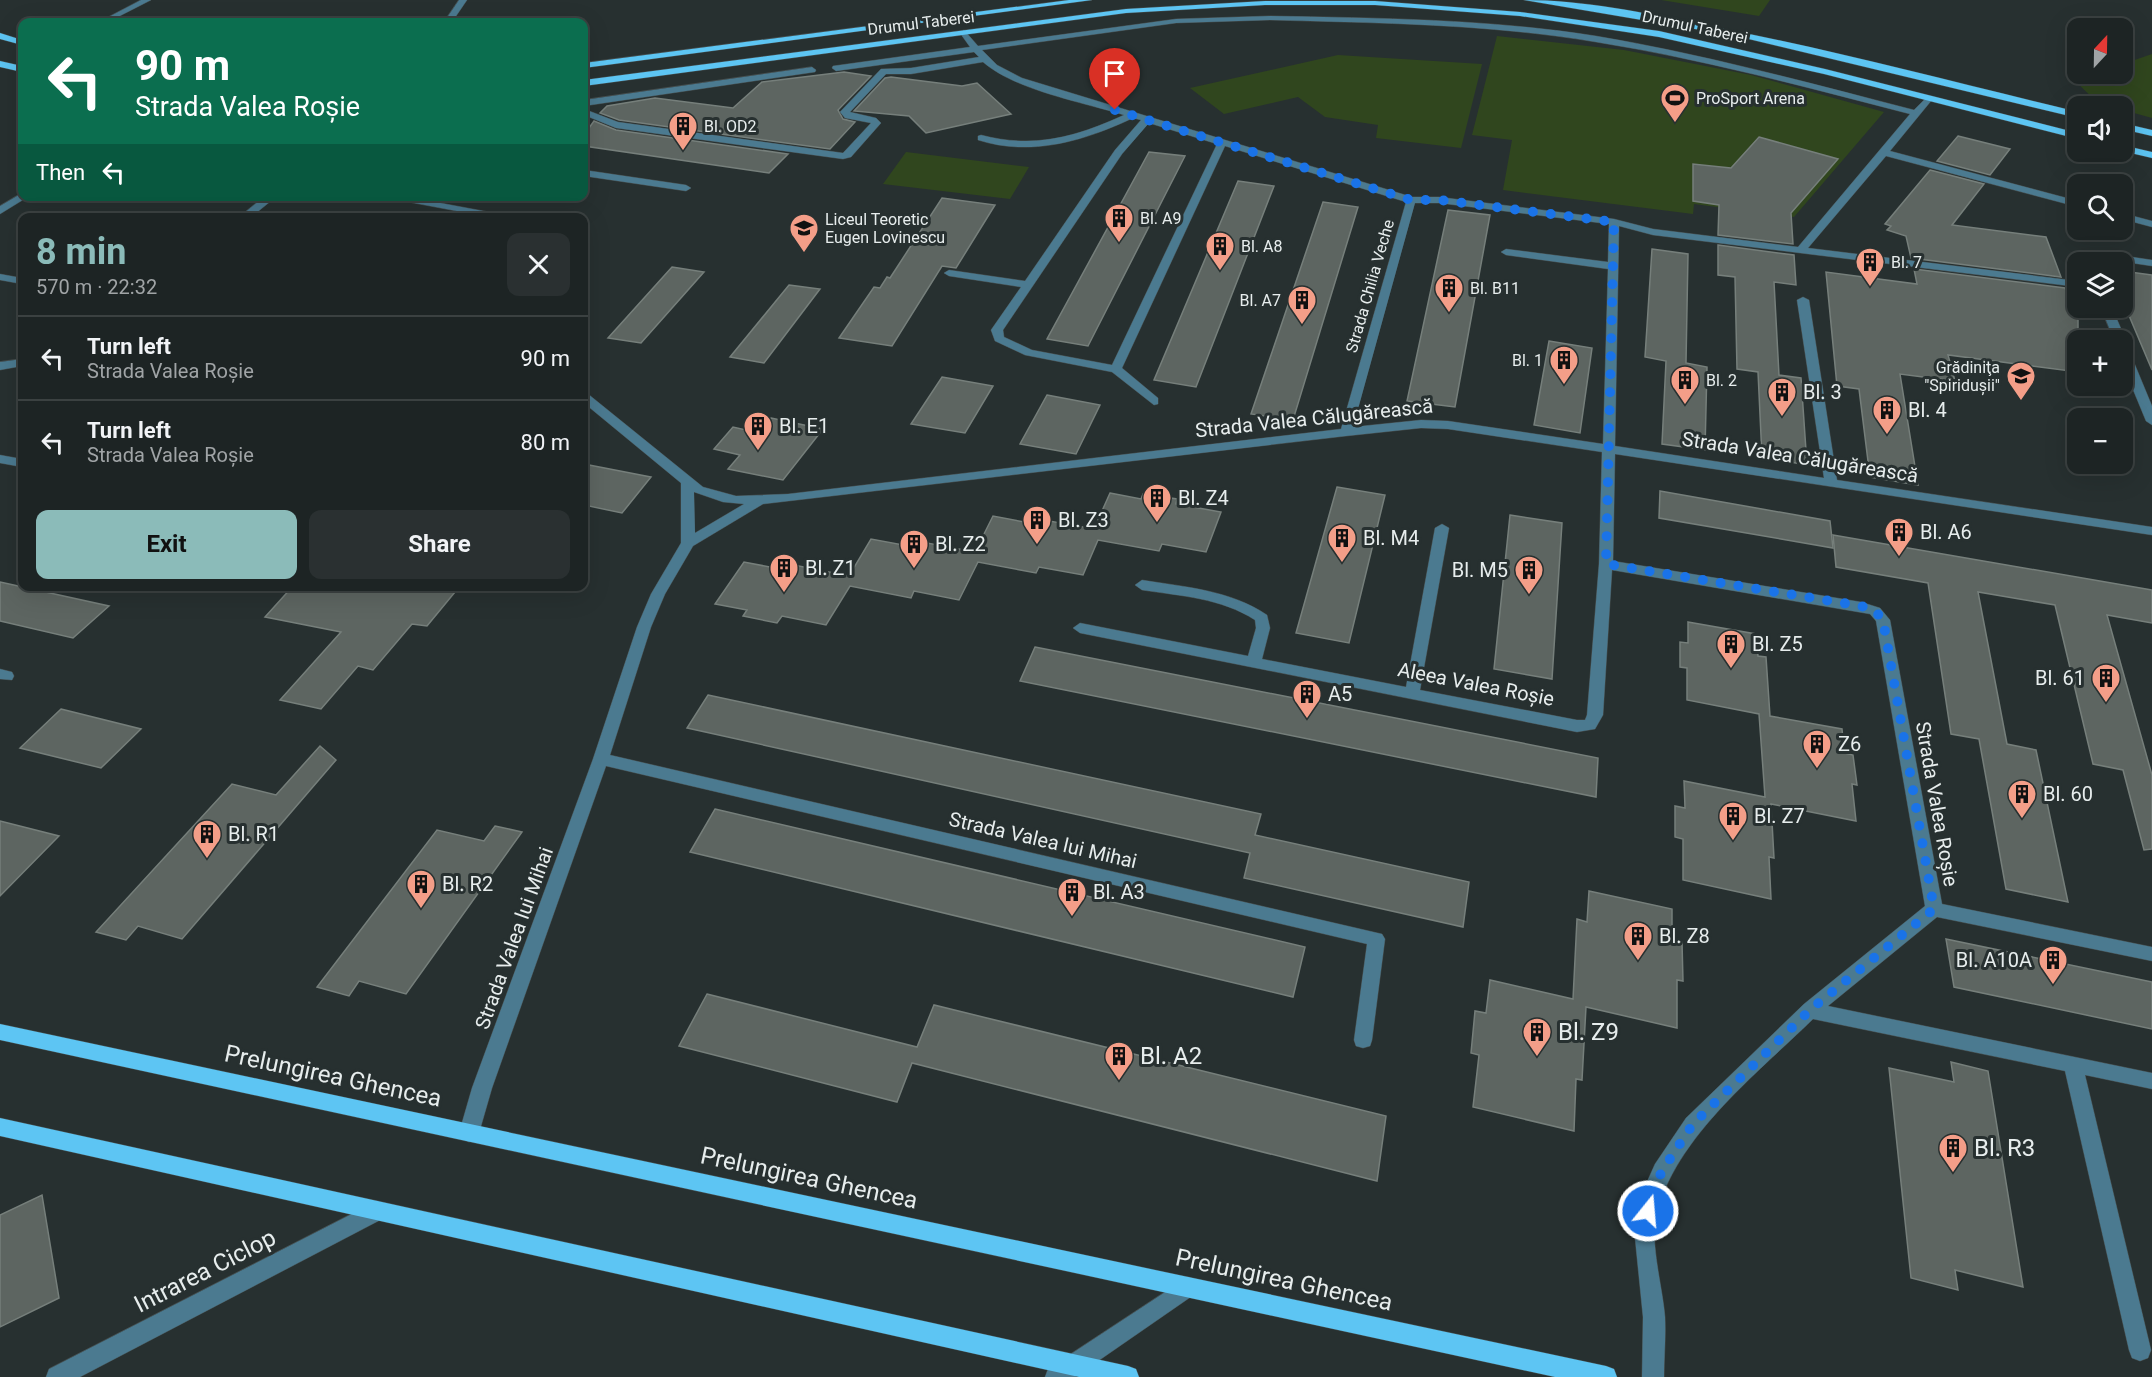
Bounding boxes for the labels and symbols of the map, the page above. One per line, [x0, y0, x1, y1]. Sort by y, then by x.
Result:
street label: Drumul Taberei [866, 7, 976, 39]
street label: Drumul Taberei [1640, 7, 1750, 47]
north arrow [2067, 18, 2133, 84]
pin [1089, 48, 1140, 110]
sports icon: ProSport Arena [1659, 82, 1691, 124]
place label: ProSport Arena [1696, 89, 1805, 108]
building icon: Bl. OD2 [667, 110, 699, 152]
place label: Bl. OD2 [704, 117, 757, 136]
building icon: Bl. A9 [1103, 202, 1135, 244]
place label: Bl. A9 [1140, 209, 1181, 228]
place label: Liceul Teoretic Eugen Lovinescu [825, 210, 945, 247]
school or university icon: Liceul Teoretic Eugen Lovinescu [788, 212, 820, 254]
street label: Strada Chilia Veche [1342, 217, 1398, 355]
building icon: Bl. A8 [1204, 230, 1236, 272]
place label: Bl. A8 [1241, 237, 1282, 256]
building icon: Bl. 7 [1854, 246, 1886, 288]
place label: Bl. 7 [1891, 253, 1922, 272]
building icon: Bl. B11 [1433, 272, 1465, 314]
place label: Bl. B11 [1470, 279, 1520, 298]
building icon: Bl. A7 [1286, 284, 1318, 326]
place label: Bl. A7 [1240, 291, 1281, 310]
building icon: Bl. 1 [1548, 344, 1580, 386]
place label: Bl. 1 [1512, 351, 1543, 370]
place label: Grădiniţa "Spiridușii" [1924, 358, 2000, 396]
school or university icon: Grădiniţa "Spiridușii" [2005, 360, 2037, 402]
building icon: Bl. 2 [1669, 364, 1701, 406]
place label: Bl. 2 [1706, 371, 1737, 390]
building icon: Bl. 3 [1766, 376, 1798, 418]
place label: Bl. 3 [1803, 380, 1842, 404]
street label: Strada Valea Călugărească [1194, 394, 1434, 442]
building icon: Bl. 4 [1871, 394, 1903, 436]
place label: Bl. 4 [1908, 398, 1947, 422]
building icon: Bl. E1 [742, 410, 774, 452]
place label: Bl. E1 [779, 414, 829, 438]
street label: Strada Valea Călugărească [1680, 426, 1920, 488]
building icon: Bl. Z4 [1141, 482, 1173, 524]
place label: Bl. Z4 [1178, 486, 1229, 510]
building icon: Bl. Z3 [1021, 504, 1053, 546]
place label: Bl. Z3 [1058, 508, 1109, 532]
building icon: Bl. A6 [1883, 516, 1915, 558]
place label: Bl. A6 [1920, 520, 1972, 544]
building icon: Bl. M4 [1326, 522, 1358, 564]
place label: Bl. M4 [1363, 526, 1419, 550]
building icon: Bl. Z2 [898, 528, 930, 570]
place label: Bl. Z2 [935, 532, 986, 556]
building icon: Bl. Z1 [768, 552, 800, 594]
building icon: Bl. M5 [1513, 554, 1545, 596]
place label: Bl. Z1 [805, 556, 856, 580]
place label: Bl. M5 [1452, 558, 1508, 582]
building icon: Bl. Z5 [1715, 628, 1747, 670]
place label: Bl. Z5 [1752, 632, 1803, 656]
street label: Aleea Valea Roșie [1396, 657, 1556, 711]
building icon: Bl. 61 [2090, 662, 2122, 704]
place label: Bl. 61 [2035, 666, 2085, 690]
building icon: A5 [1291, 678, 1323, 720]
place label: A5 [1328, 682, 1352, 706]
street label: Strada Valea Roșie [1911, 720, 1963, 888]
building icon: Z6 [1801, 728, 1833, 770]
place label: Z6 [1838, 732, 1861, 756]
building icon: Bl. 60 [2006, 778, 2038, 820]
place label: Bl. 60 [2043, 782, 2093, 806]
building icon: Bl. Z7 [1717, 800, 1749, 842]
place label: Bl. Z7 [1754, 804, 1805, 828]
street label: Strada Valea lui Mihai [947, 807, 1139, 873]
building icon: Bl. R1 [191, 818, 223, 860]
place label: Bl. R1 [228, 822, 279, 846]
street label: Strada Valea lui Mihai [470, 844, 558, 1032]
building icon: Bl. R2 [405, 868, 437, 910]
place label: Bl. R2 [442, 872, 493, 896]
building icon: Bl. A3 [1056, 876, 1088, 918]
place label: Bl. A3 [1093, 880, 1145, 904]
building icon: Bl. Z8 [1622, 920, 1654, 962]
place label: Bl. Z8 [1659, 924, 1710, 948]
building icon: Bl. A10A [2037, 944, 2069, 986]
place label: Bl. A10A [1956, 948, 2032, 972]
building icon: Bl. Z9 [1521, 1016, 1553, 1058]
place label: Bl. Z9 [1558, 1018, 1619, 1046]
street label: Prelungirea Ghencea [222, 1039, 444, 1113]
building icon: Bl. A2 [1103, 1040, 1135, 1082]
place label: Bl. A2 [1140, 1042, 1202, 1070]
building icon: Bl. R3 [1937, 1132, 1969, 1174]
place label: Bl. R3 [1974, 1134, 2035, 1162]
street label: Prelungirea Ghencea [698, 1141, 920, 1215]
position arrow [1616, 1179, 1680, 1243]
street label: Intrarea Ciclop [130, 1223, 280, 1319]
street label: Prelungirea Ghencea [1173, 1243, 1395, 1317]

